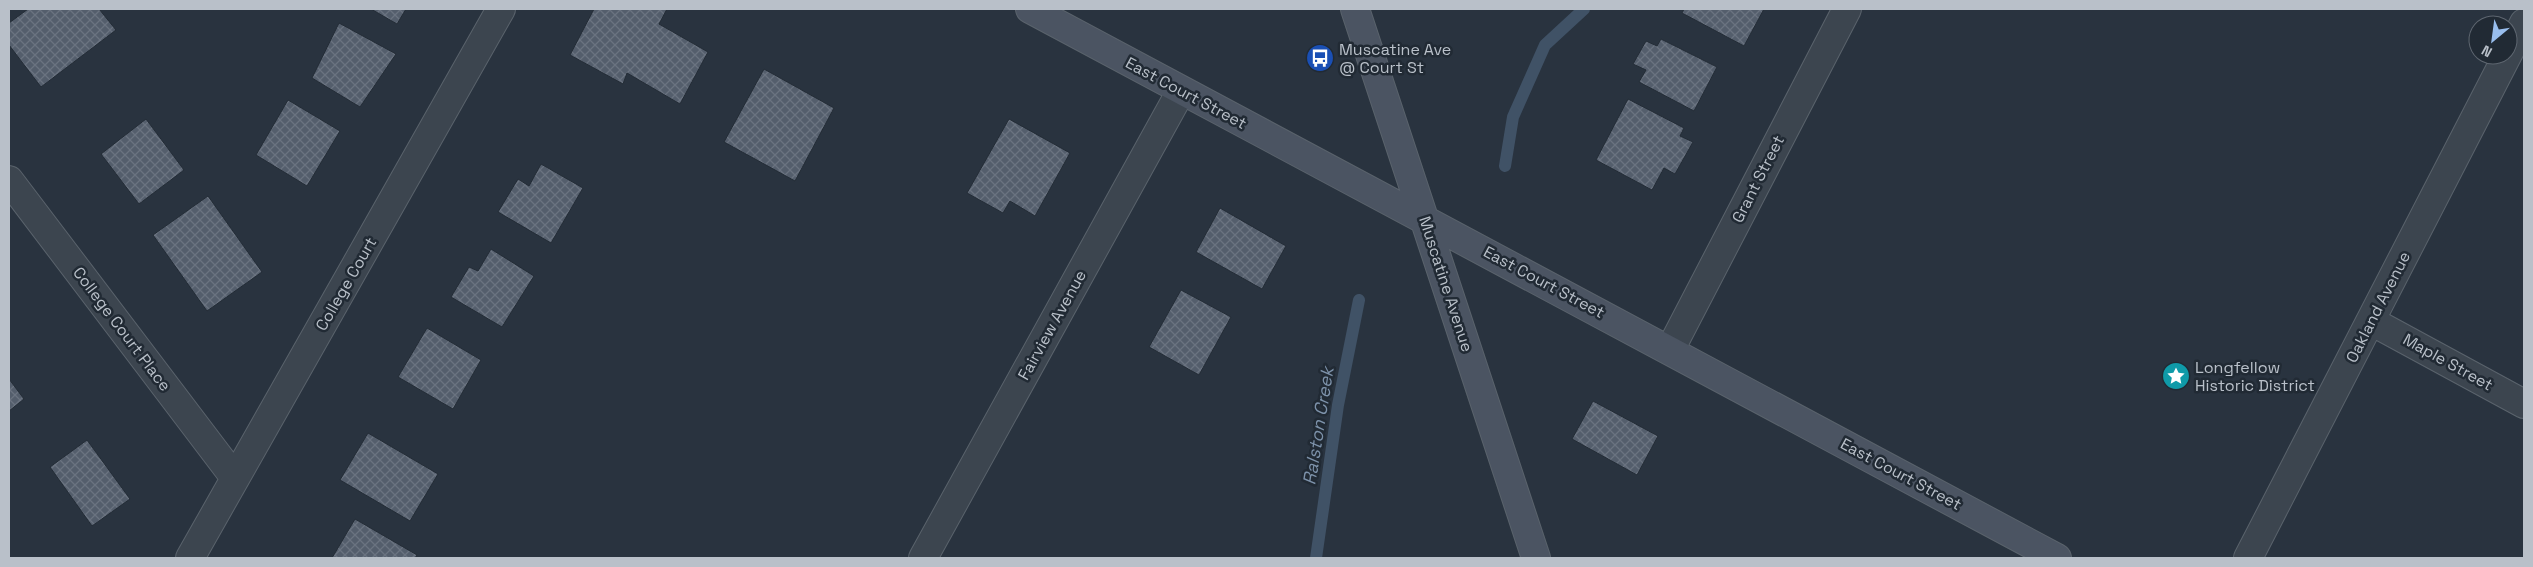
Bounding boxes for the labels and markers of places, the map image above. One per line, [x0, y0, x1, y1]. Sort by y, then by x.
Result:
place label: Muscatine Ave @ Court St [1339, 39, 1451, 78]
bus stop icon: Muscatine Ave @ Court St [1305, 43, 1335, 73]
place label: Longfellow Historic District [2195, 357, 2315, 396]
place icon: Longfellow Historic District [2161, 361, 2191, 391]

